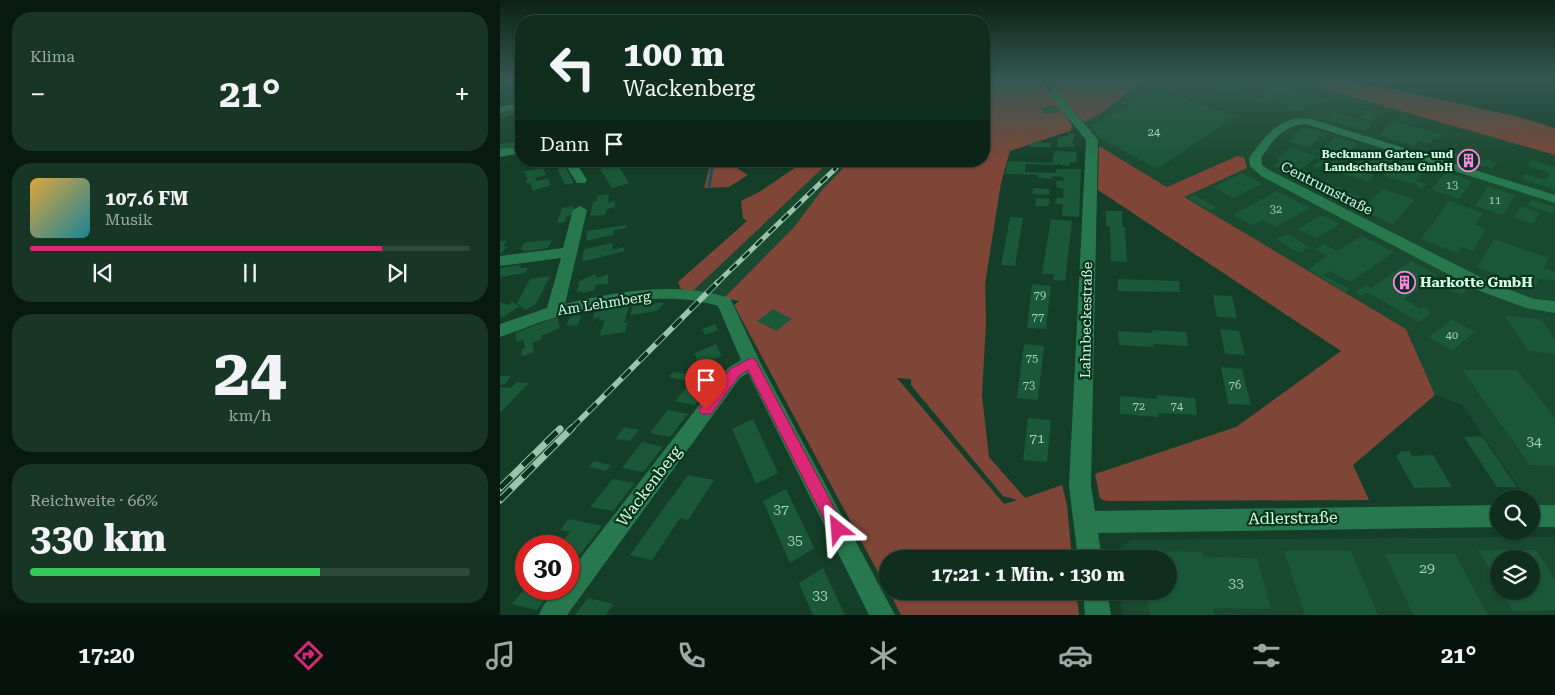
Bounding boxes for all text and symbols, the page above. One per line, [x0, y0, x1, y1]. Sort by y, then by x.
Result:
text: 100 m [623, 34, 724, 75]
icon: left [540, 35, 605, 100]
text: Klima [30, 47, 75, 66]
text: 21° [219, 72, 281, 116]
text: Wackenberg [623, 76, 755, 101]
text: − [30, 78, 46, 111]
text: + [454, 78, 470, 111]
house number: 24 [1148, 126, 1161, 139]
icon: arrive [600, 130, 628, 158]
text: Dann [540, 133, 590, 156]
place label: Beckmann Garten- und Landschaftsbau GmbH [1322, 148, 1454, 174]
building icon: Beckmann Garten- und Landschaftsbau GmbH [1457, 148, 1481, 172]
street label: Centrumstraße [1278, 158, 1376, 218]
house number: 13 [1446, 179, 1458, 192]
text: 107.6 FM [105, 187, 188, 210]
house number: 11 [1489, 194, 1501, 207]
house number: 32 [1270, 203, 1282, 216]
text: Musik [105, 210, 153, 229]
icon: previous [89, 259, 117, 287]
icon: pause [236, 259, 264, 287]
icon: next [383, 259, 411, 287]
street label: Lahnbeckestraße [1077, 261, 1095, 378]
building icon: Harkotte GmbH [1392, 270, 1416, 294]
place label: Harkotte GmbH [1420, 274, 1533, 290]
street label: Am Lehmberg [556, 288, 652, 318]
house number: 79 [1034, 289, 1046, 302]
house number: 77 [1032, 311, 1044, 324]
house number: 40 [1446, 329, 1458, 342]
text: 24 [214, 335, 286, 411]
house number: 75 [1026, 352, 1038, 365]
pin [685, 359, 727, 410]
icon: arrive [692, 366, 720, 394]
house number: 73 [1023, 379, 1035, 392]
house number: 76 [1229, 379, 1241, 392]
house number: 72 [1133, 400, 1145, 413]
house number: 74 [1171, 400, 1184, 413]
text: km/h [229, 406, 271, 425]
house number: 71 [1029, 430, 1045, 446]
house number: 34 [1526, 433, 1542, 449]
street label: Wackenberg [612, 441, 686, 530]
map controls [1490, 490, 1540, 600]
button: search [1490, 490, 1540, 540]
text: Reichweite · 66% [30, 491, 158, 510]
house number: 37 [773, 501, 789, 517]
position arrow [811, 502, 863, 554]
street label: Adlerstraße [1248, 508, 1338, 528]
text: 330 km [30, 516, 166, 560]
house number: 35 [787, 532, 803, 548]
speed limit sign: 30 [515, 535, 580, 600]
button: layers [1490, 550, 1540, 600]
house number: 29 [1419, 560, 1435, 576]
text: 17:21 · 1 Min. · 130 m [931, 563, 1125, 586]
house number: 33 [1228, 575, 1244, 591]
house number: 33 [812, 587, 828, 603]
icon: directions [291, 638, 326, 673]
icon: music [483, 638, 518, 673]
icon: phone [674, 638, 709, 673]
icon: climate [866, 638, 901, 673]
icon: car [1058, 638, 1093, 673]
icon: filters [1249, 638, 1284, 673]
text: 17:20 [78, 643, 134, 668]
text: 21° [1441, 643, 1477, 668]

